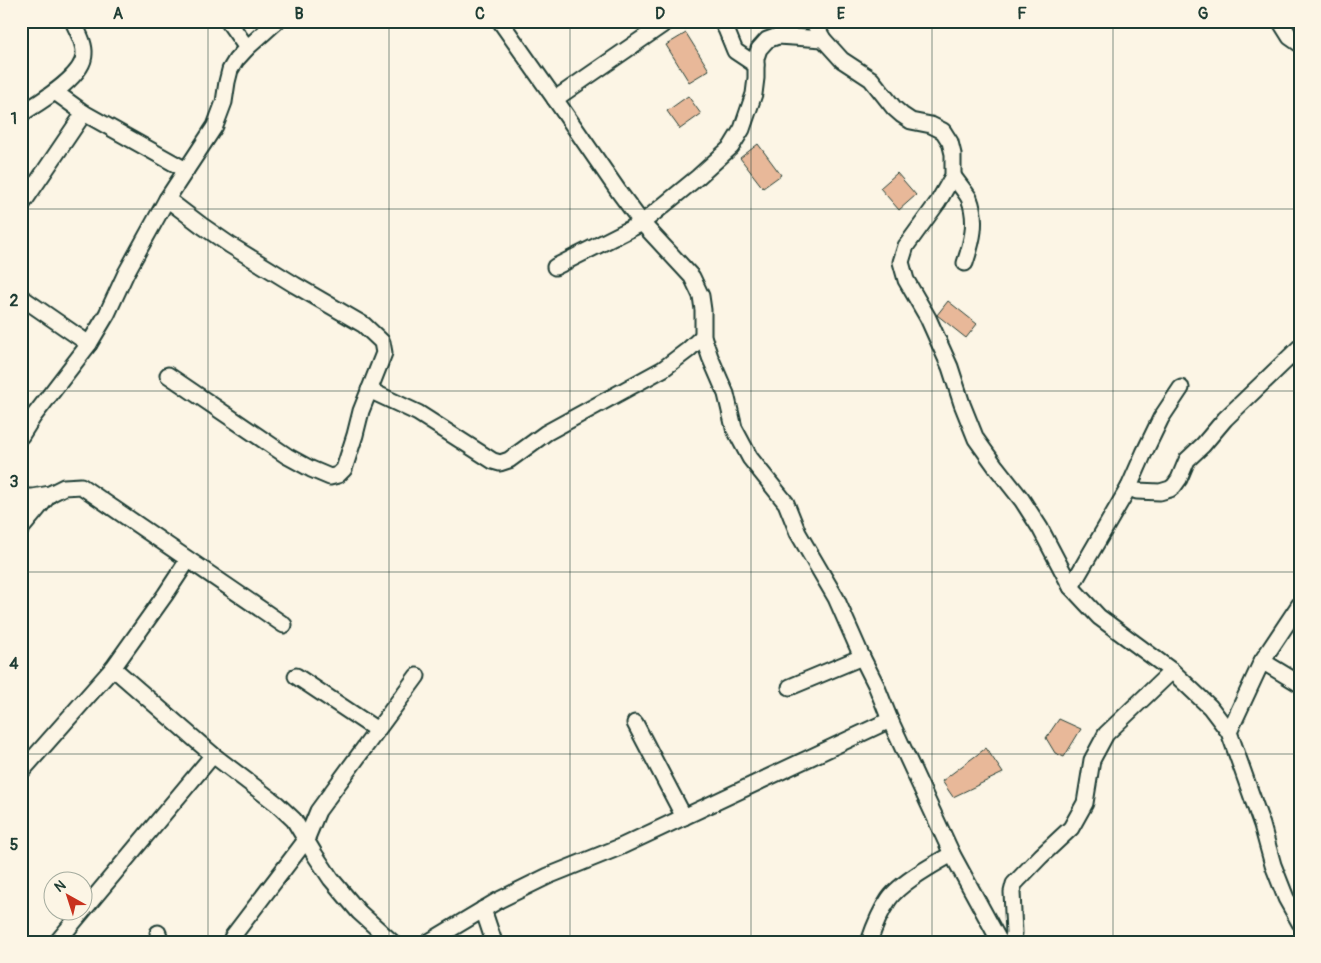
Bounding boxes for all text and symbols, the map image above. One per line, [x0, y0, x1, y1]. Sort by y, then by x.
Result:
text: A [113, 4, 124, 24]
text: B [294, 4, 304, 24]
text: C [475, 4, 485, 24]
text: D [655, 4, 665, 24]
text: E [837, 4, 846, 24]
text: F [1017, 4, 1027, 24]
text: G [1198, 4, 1209, 24]
text: 1 [11, 109, 17, 129]
text: 2 [10, 291, 19, 311]
text: 3 [10, 472, 19, 492]
text: 4 [9, 654, 19, 674]
text: 5 [10, 835, 19, 855]
north arrow [42, 870, 92, 920]
text: N [51, 877, 69, 896]

